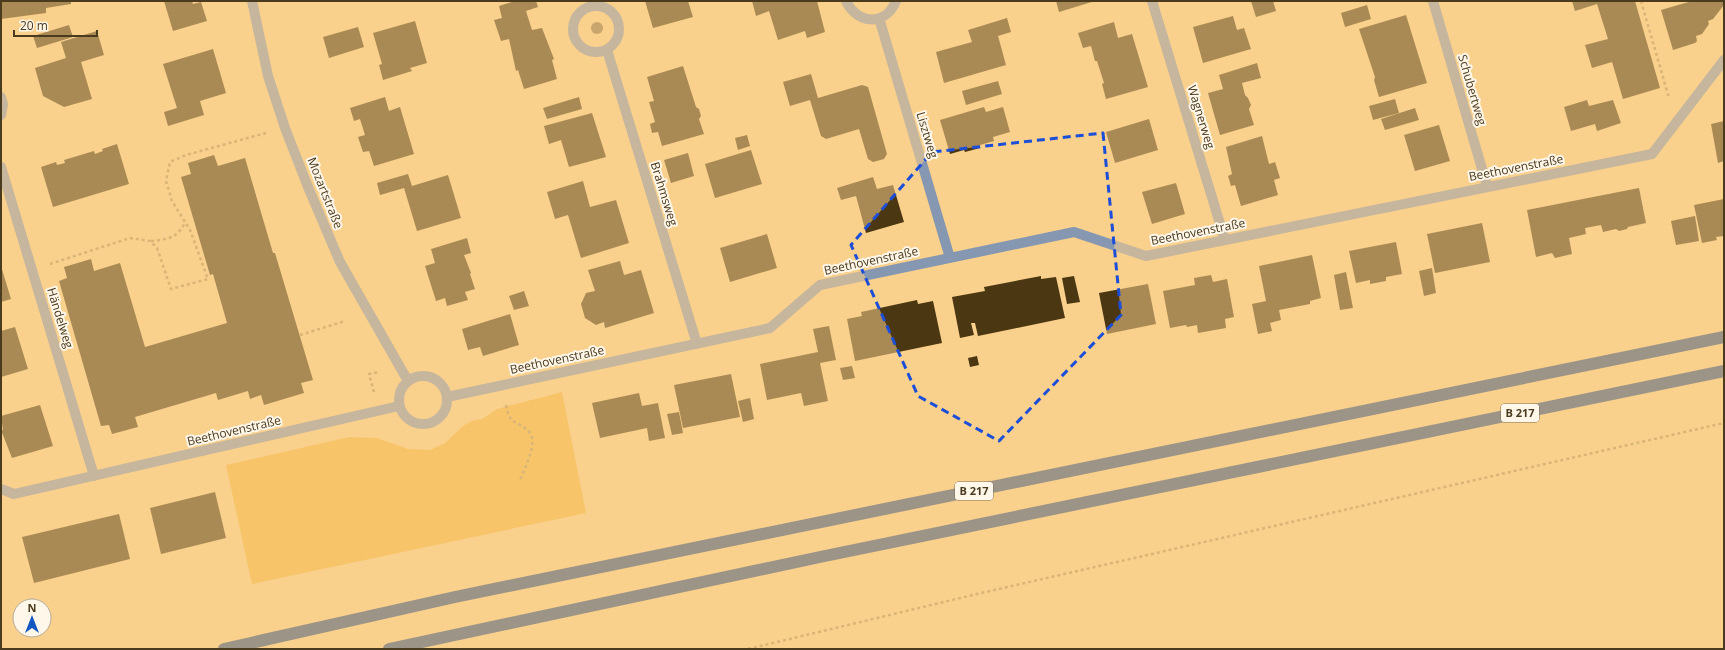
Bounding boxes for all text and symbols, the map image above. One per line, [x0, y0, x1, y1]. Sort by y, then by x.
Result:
scale bar [14, 12, 97, 38]
text: 20 m [20, 17, 48, 34]
street label: Schubertweg [1454, 52, 1491, 128]
street label: Wagnerweg [1184, 83, 1219, 151]
street label: Lisztweg [912, 110, 943, 160]
street label: Beethovenstraße [1467, 150, 1565, 185]
street label: Mozartstraße [303, 155, 348, 231]
street label: Brahmsweg [647, 160, 682, 228]
street label: Beethovenstraße [1149, 214, 1247, 249]
street label: Beethovenstraße [822, 242, 920, 279]
street label: Händelweg [43, 285, 78, 351]
street label: Beethovenstraße [508, 341, 606, 378]
road number: B 217 [1501, 404, 1539, 422]
street label: Beethovenstraße [185, 411, 283, 450]
road number: B 217 [955, 482, 993, 500]
north arrow [12, 598, 52, 638]
text: N [28, 600, 36, 615]

